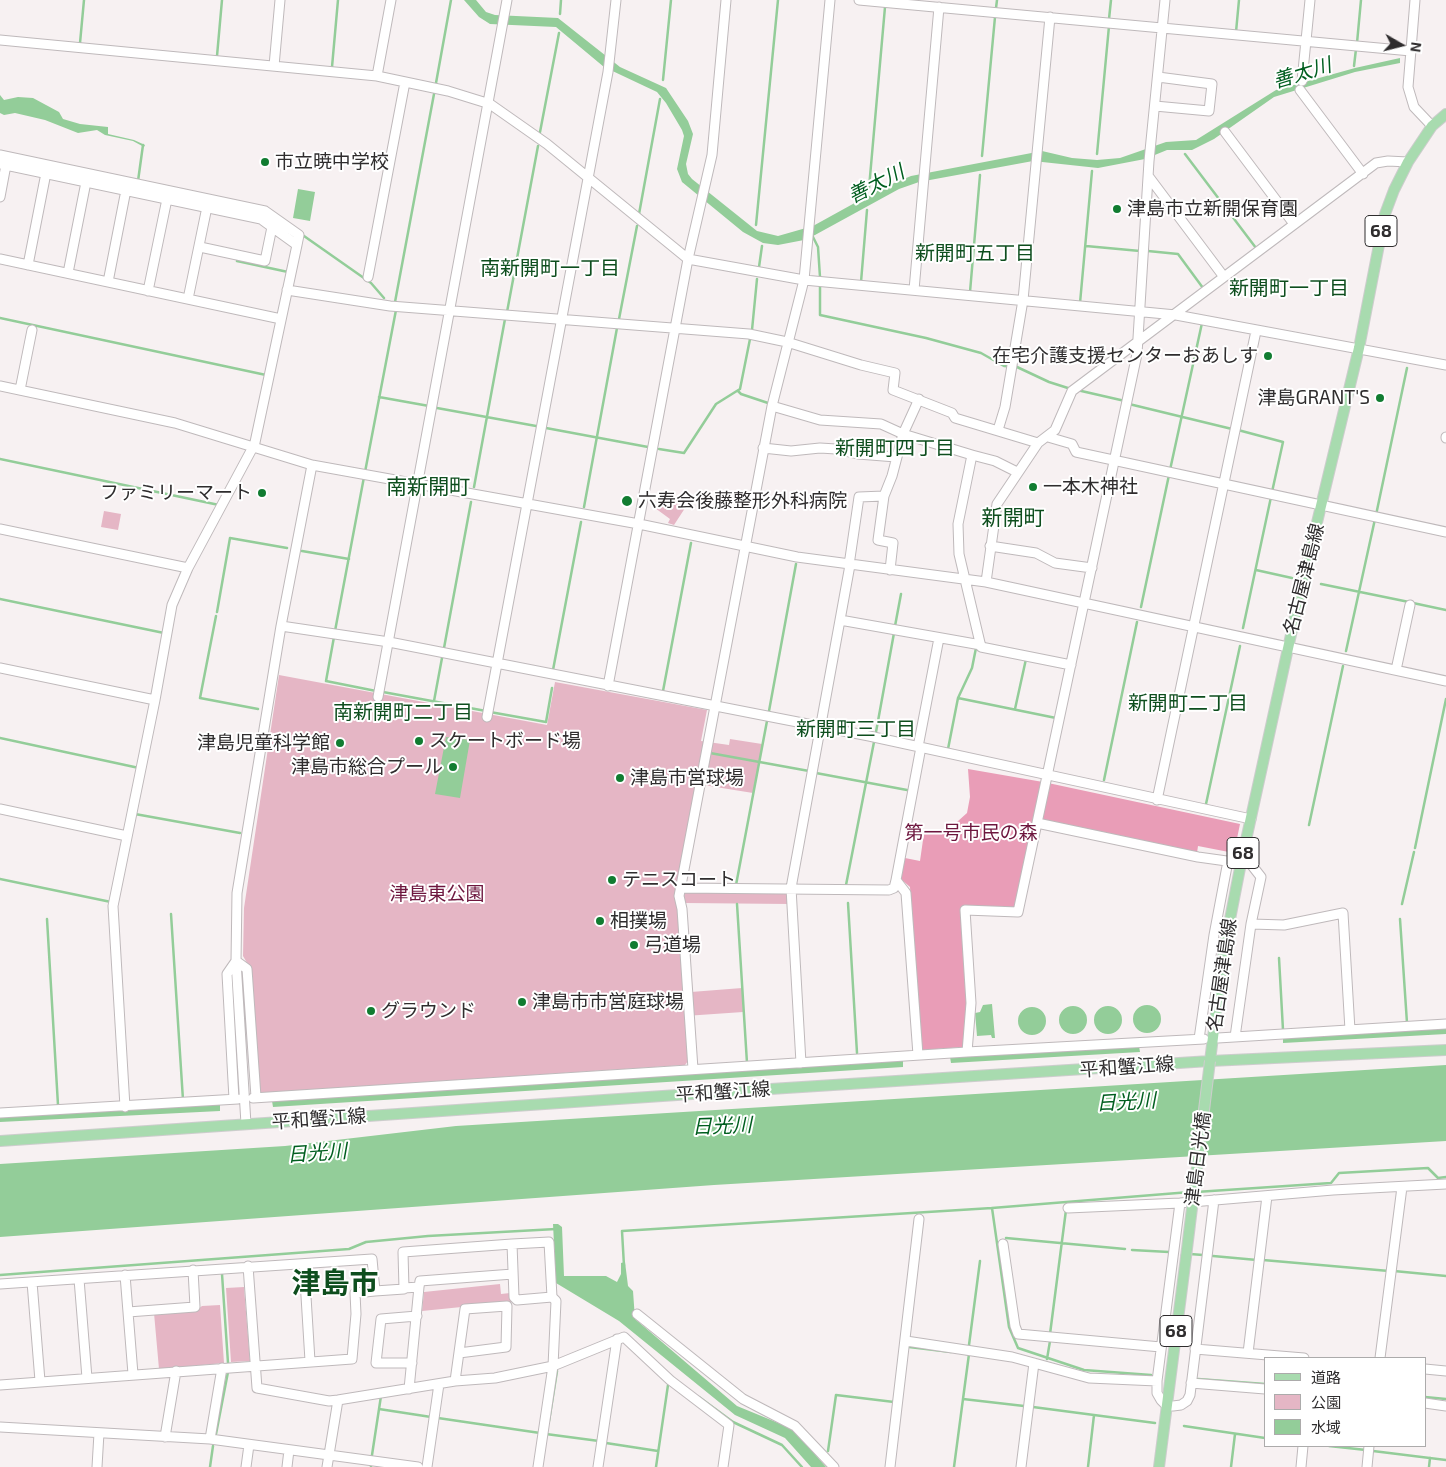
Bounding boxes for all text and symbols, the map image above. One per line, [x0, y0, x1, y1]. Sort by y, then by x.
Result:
north arrow [1376, 20, 1426, 70]
text: N [1407, 41, 1425, 53]
water label: 善太川 [1270, 53, 1334, 93]
place label: 市立暁中学校 [275, 151, 389, 173]
marker: 市立暁中学校 [259, 156, 271, 168]
water label: 善太川 [844, 160, 908, 208]
place label: 津島市立新開保育園 [1127, 198, 1298, 220]
marker: 津島市立新開保育園 [1111, 203, 1123, 215]
road number: 68 [1365, 216, 1397, 247]
district label: 新開町五丁目 [915, 241, 1035, 265]
district label: 南新開町一丁目 [480, 256, 620, 280]
district label: 新開町一丁目 [1229, 276, 1349, 300]
place label: 在宅介護支援センターおあしす [992, 345, 1258, 367]
marker: 在宅介護支援センターおあしす [1262, 350, 1274, 362]
place label: 津島GRANT'S [1257, 387, 1370, 409]
marker: 津島GRANT'S [1374, 392, 1386, 404]
district label: 新開町四丁目 [835, 436, 955, 460]
district label: 南新開町 [386, 474, 470, 500]
place label: 一本木神社 [1043, 476, 1138, 498]
marker: 一本木神社 [1027, 481, 1039, 493]
place label: ファミリーマート [100, 482, 252, 504]
marker: ファミリーマート [256, 487, 268, 499]
place label: 六寿会後藤整形外科病院 [638, 490, 847, 512]
marker: 六寿会後藤整形外科病院 [620, 494, 634, 508]
district label: 新開町 [982, 505, 1044, 531]
street label: 名古屋津島線 [1279, 521, 1329, 637]
district label: 新開町二丁目 [1128, 691, 1248, 715]
district label: 南新開町二丁目 [333, 700, 473, 724]
district label: 新開町三丁目 [796, 717, 916, 741]
place label: スケートボード場 [429, 730, 581, 752]
place label: 津島児童科学館 [197, 732, 330, 754]
marker: スケートボード場 [413, 735, 425, 747]
marker: 津島児童科学館 [334, 737, 346, 749]
place label: 津島市総合プール [291, 756, 443, 778]
marker: 津島市総合プール [447, 761, 459, 773]
place label: 津島市営球場 [630, 767, 744, 789]
marker: 津島市営球場 [614, 772, 626, 784]
park label: 第一号市民の森 [905, 822, 1037, 844]
road number: 68 [1227, 838, 1259, 868]
place label: テニスコート [622, 869, 736, 891]
marker: テニスコート [606, 874, 618, 886]
park label: 津島東公園 [390, 883, 484, 905]
place label: 相撲場 [610, 910, 667, 932]
marker: 相撲場 [594, 915, 606, 927]
street label: 名古屋津島線 [1203, 917, 1241, 1033]
place label: 弓道場 [644, 934, 701, 956]
marker: 弓道場 [628, 939, 640, 951]
place label: 津島市市営庭球場 [532, 991, 684, 1013]
marker: 津島市市営庭球場 [516, 996, 528, 1008]
place label: グラウンド [381, 1000, 476, 1022]
marker: グラウンド [365, 1005, 377, 1017]
street label: 平和蟹江線 [1079, 1052, 1175, 1082]
street label: 平和蟹江線 [675, 1077, 771, 1107]
water label: 日光川 [1095, 1088, 1157, 1116]
street label: 平和蟹江線 [271, 1104, 367, 1134]
street label: 津島日光橋 [1181, 1110, 1215, 1208]
water label: 日光川 [692, 1113, 752, 1139]
water label: 日光川 [286, 1139, 348, 1167]
district label: 津島市 [292, 1266, 378, 1300]
road number: 68 [1160, 1315, 1192, 1346]
legend [1264, 1357, 1426, 1447]
text: 道路 [1311, 1368, 1341, 1386]
text: 公園 [1311, 1393, 1341, 1411]
text: 水域 [1311, 1418, 1341, 1436]

